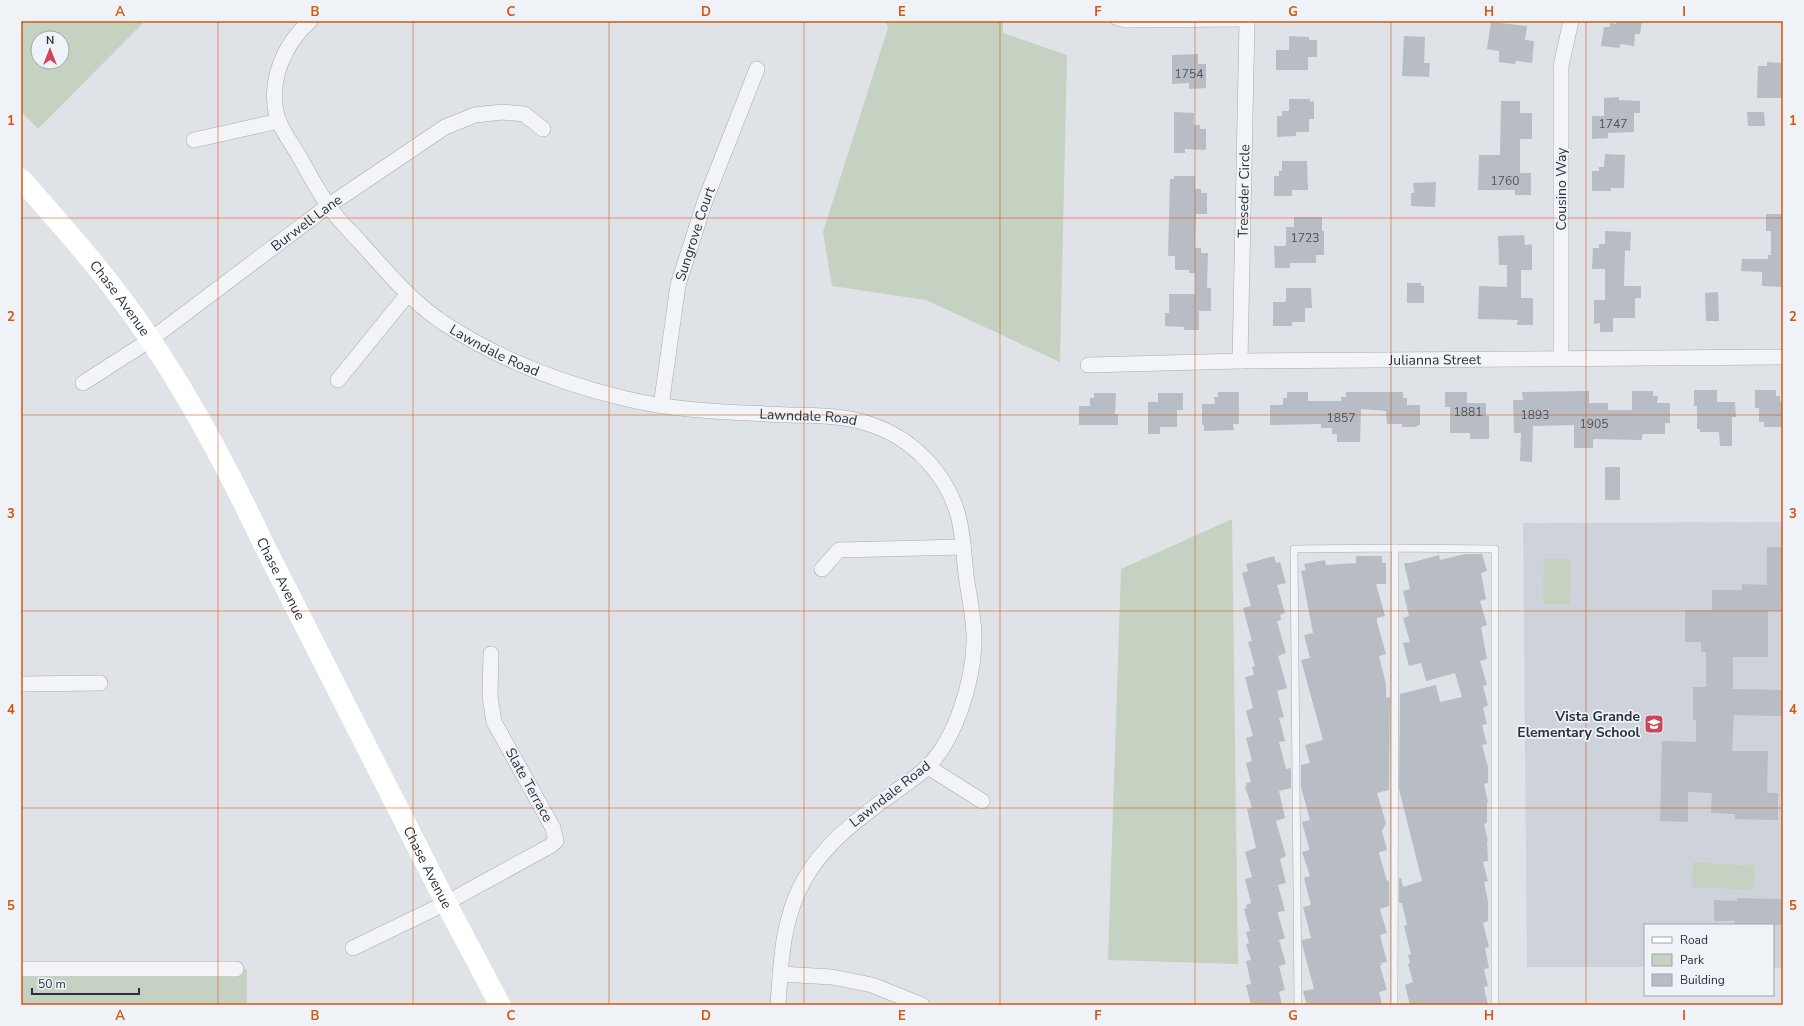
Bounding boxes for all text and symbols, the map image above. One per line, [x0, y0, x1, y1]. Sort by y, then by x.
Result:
text: A [115, 3, 125, 21]
text: B [311, 3, 320, 21]
text: C [507, 3, 516, 21]
text: D [701, 3, 711, 21]
text: E [898, 3, 906, 21]
text: F [1094, 3, 1102, 21]
text: G [1288, 3, 1298, 21]
text: H [1484, 3, 1494, 21]
text: I [1682, 3, 1686, 21]
north arrow [30, 30, 70, 70]
text: N [46, 33, 54, 48]
house number: 1754 [1175, 66, 1203, 82]
text: 1 [7, 112, 15, 130]
text: 1 [1789, 112, 1797, 130]
house number: 1747 [1599, 116, 1627, 132]
street label: Treseder Circle [1233, 144, 1254, 238]
street label: Cousino Way [1552, 147, 1571, 231]
house number: 1760 [1491, 173, 1519, 189]
street label: Sungrove Court [670, 184, 719, 283]
street label: Burwell Lane [267, 190, 346, 255]
house number: 1723 [1291, 230, 1319, 246]
street label: Chase Avenue [85, 256, 155, 340]
text: 2 [7, 308, 15, 326]
text: 2 [1789, 308, 1797, 326]
street label: Lawndale Road [446, 320, 542, 381]
street label: Julianna Street [1388, 350, 1481, 369]
street label: Lawndale Road [759, 404, 859, 430]
house number: 1881 [1454, 404, 1482, 420]
house number: 1893 [1521, 407, 1549, 423]
house number: 1857 [1327, 410, 1355, 426]
house number: 1905 [1580, 416, 1608, 432]
text: 3 [7, 505, 15, 523]
text: 3 [1789, 505, 1797, 523]
street label: Chase Avenue [252, 534, 310, 623]
text: 4 [7, 701, 15, 719]
text: 4 [1789, 701, 1797, 719]
place label: Vista Grande Elementary School [1517, 707, 1641, 742]
school or university icon: Vista Grande Elementary School [1643, 713, 1665, 735]
street label: Slate Terrace [501, 745, 557, 825]
street label: Lawndale Road [846, 756, 934, 832]
street label: Chase Avenue [399, 823, 457, 912]
text: 5 [7, 897, 15, 915]
text: 5 [1789, 897, 1797, 915]
legend [1644, 924, 1774, 996]
text: Road [1680, 932, 1708, 948]
text: Park [1680, 952, 1705, 968]
scale bar [32, 970, 139, 996]
text: Building [1680, 972, 1725, 988]
text: 50 m [38, 976, 66, 992]
text: A [115, 1007, 125, 1025]
text: B [311, 1007, 320, 1025]
text: C [507, 1007, 516, 1025]
text: D [701, 1007, 711, 1025]
text: E [898, 1007, 906, 1025]
text: F [1094, 1007, 1102, 1025]
text: G [1288, 1007, 1298, 1025]
text: H [1484, 1007, 1494, 1025]
text: I [1682, 1007, 1686, 1025]

